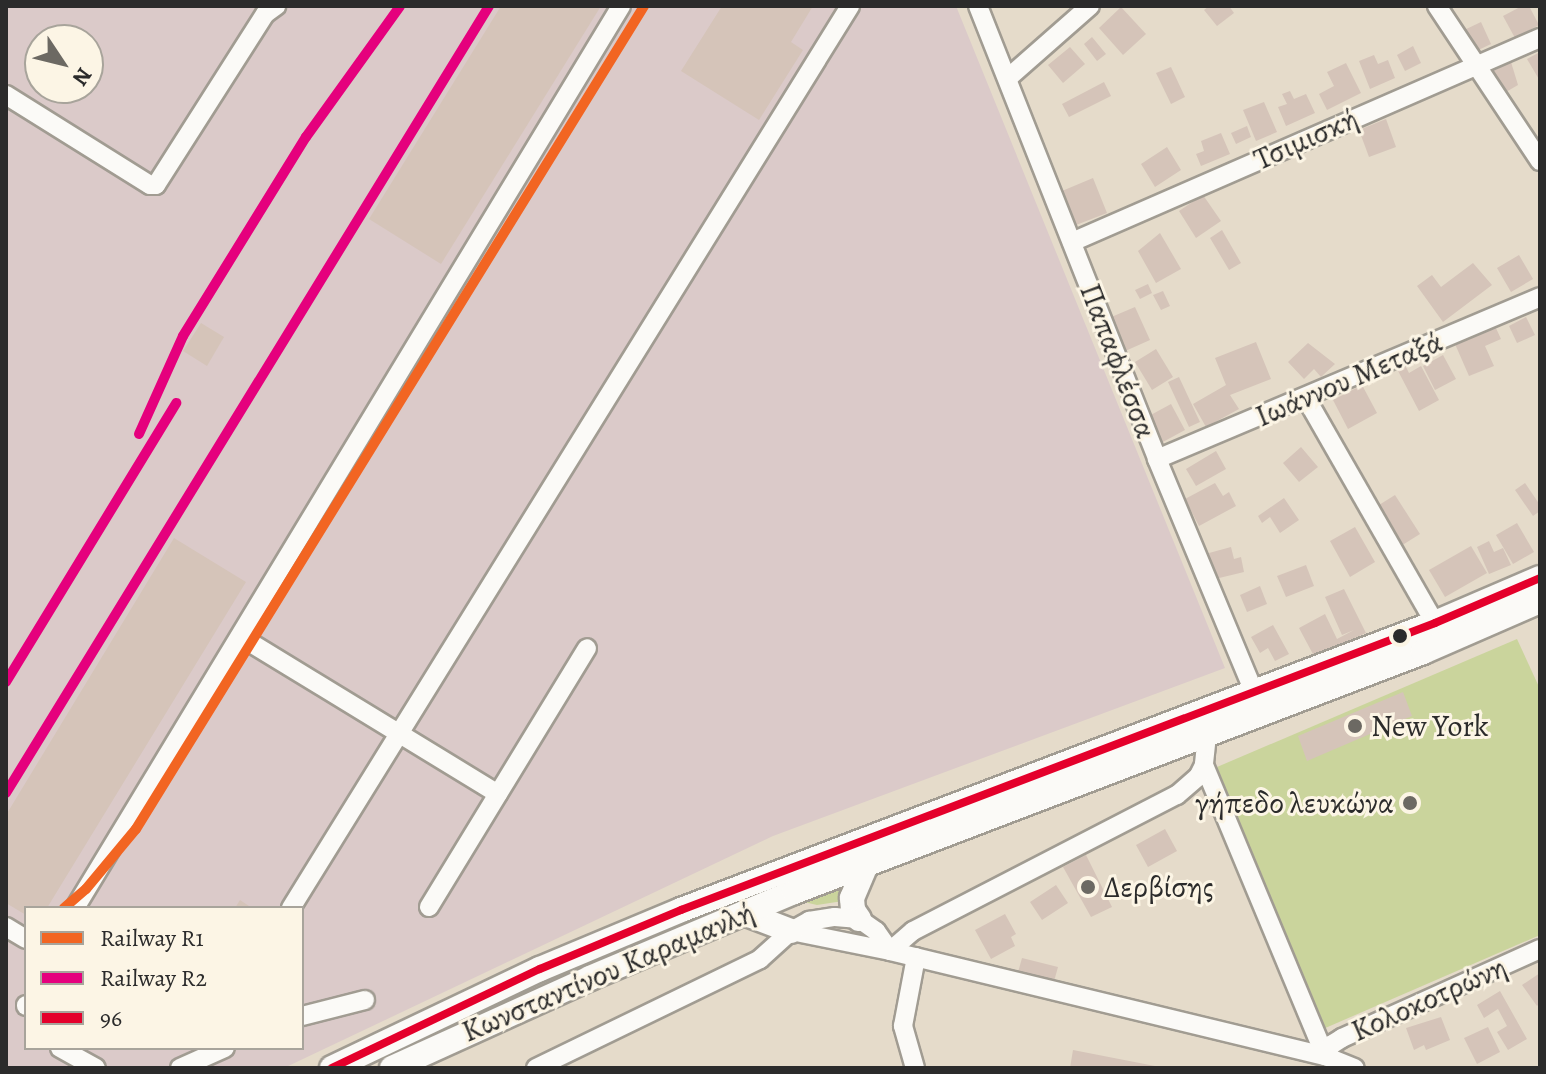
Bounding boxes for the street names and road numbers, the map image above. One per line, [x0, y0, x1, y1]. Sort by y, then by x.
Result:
street label: Τσιμισκή [1248, 100, 1364, 178]
street label: Παπαφλέσσα [1072, 278, 1164, 444]
street label: Ιωάννου Μεταξά [1250, 323, 1448, 435]
street label: Κωνσταντίνου Καραμανλή [456, 894, 760, 1050]
street label: Κολοκοτρώνη [1346, 949, 1512, 1049]

